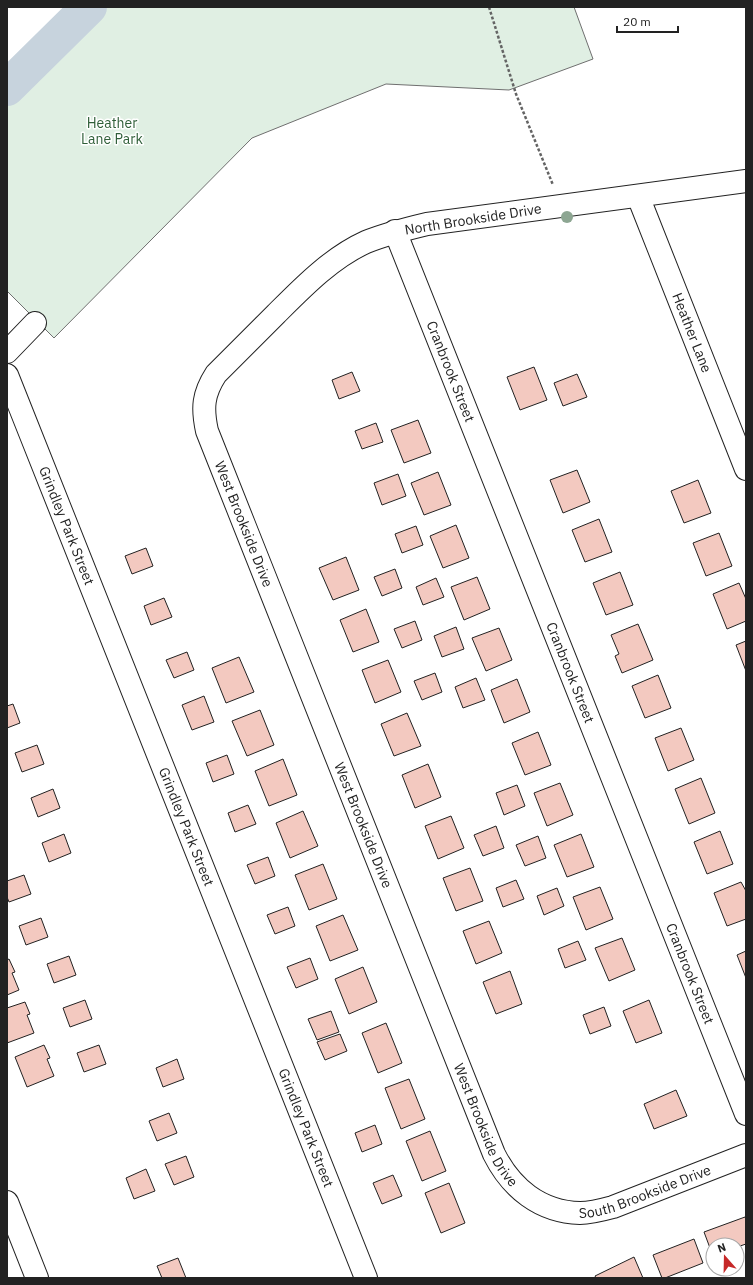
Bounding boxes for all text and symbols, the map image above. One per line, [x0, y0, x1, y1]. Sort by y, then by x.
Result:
scale bar [617, 8, 678, 34]
text: 20 m [623, 14, 651, 29]
park label: Heather Lane Park [81, 114, 143, 148]
street label: North Brookside Drive [403, 199, 543, 239]
street label: Heather Lane [668, 290, 716, 375]
street label: Cranbrook Street [423, 318, 479, 425]
street label: West Brookside Drive [211, 458, 277, 590]
street label: Grindley Park Street [35, 464, 99, 588]
street label: Cranbrook Street [542, 619, 599, 726]
street label: West Brookside Drive [330, 760, 397, 891]
street label: Grindley Park Street [155, 765, 218, 889]
street label: Cranbrook Street [662, 920, 718, 1027]
street label: West Brookside Drive [450, 1061, 522, 1191]
street label: Grindley Park Street [275, 1066, 338, 1190]
street label: South Brookside Drive [578, 1161, 714, 1222]
north arrow [705, 1237, 745, 1277]
text: N [715, 1240, 728, 1256]

